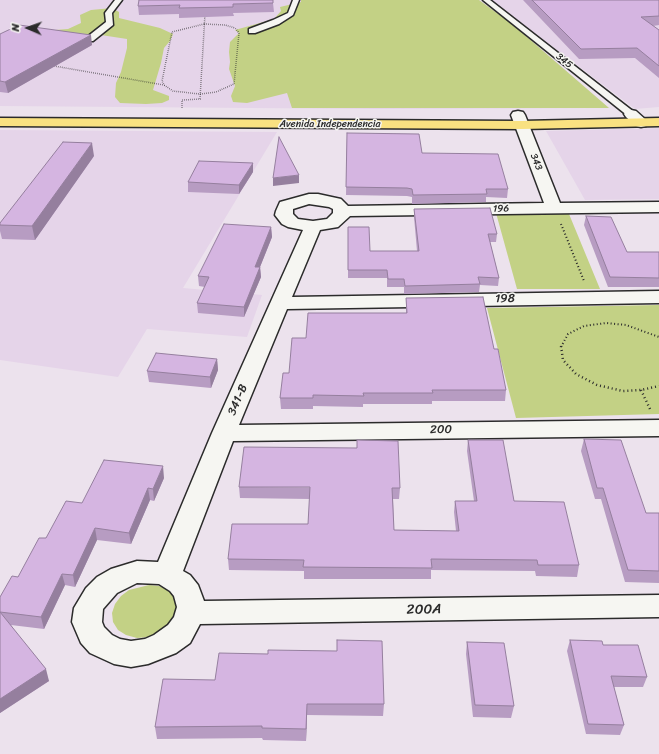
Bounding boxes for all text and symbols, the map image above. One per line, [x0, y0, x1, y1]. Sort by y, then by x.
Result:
north arrow [8, 8, 48, 48]
text: N [6, 23, 25, 32]
street label: 345 [553, 51, 575, 71]
street label: Avenida Independencia [279, 118, 381, 130]
street label: 343 [527, 152, 545, 172]
street label: 196 [493, 203, 509, 215]
street label: 198 [495, 292, 515, 306]
street label: 341-B [225, 382, 251, 418]
street label: 200 [430, 423, 452, 437]
street label: 200A [406, 601, 442, 619]

